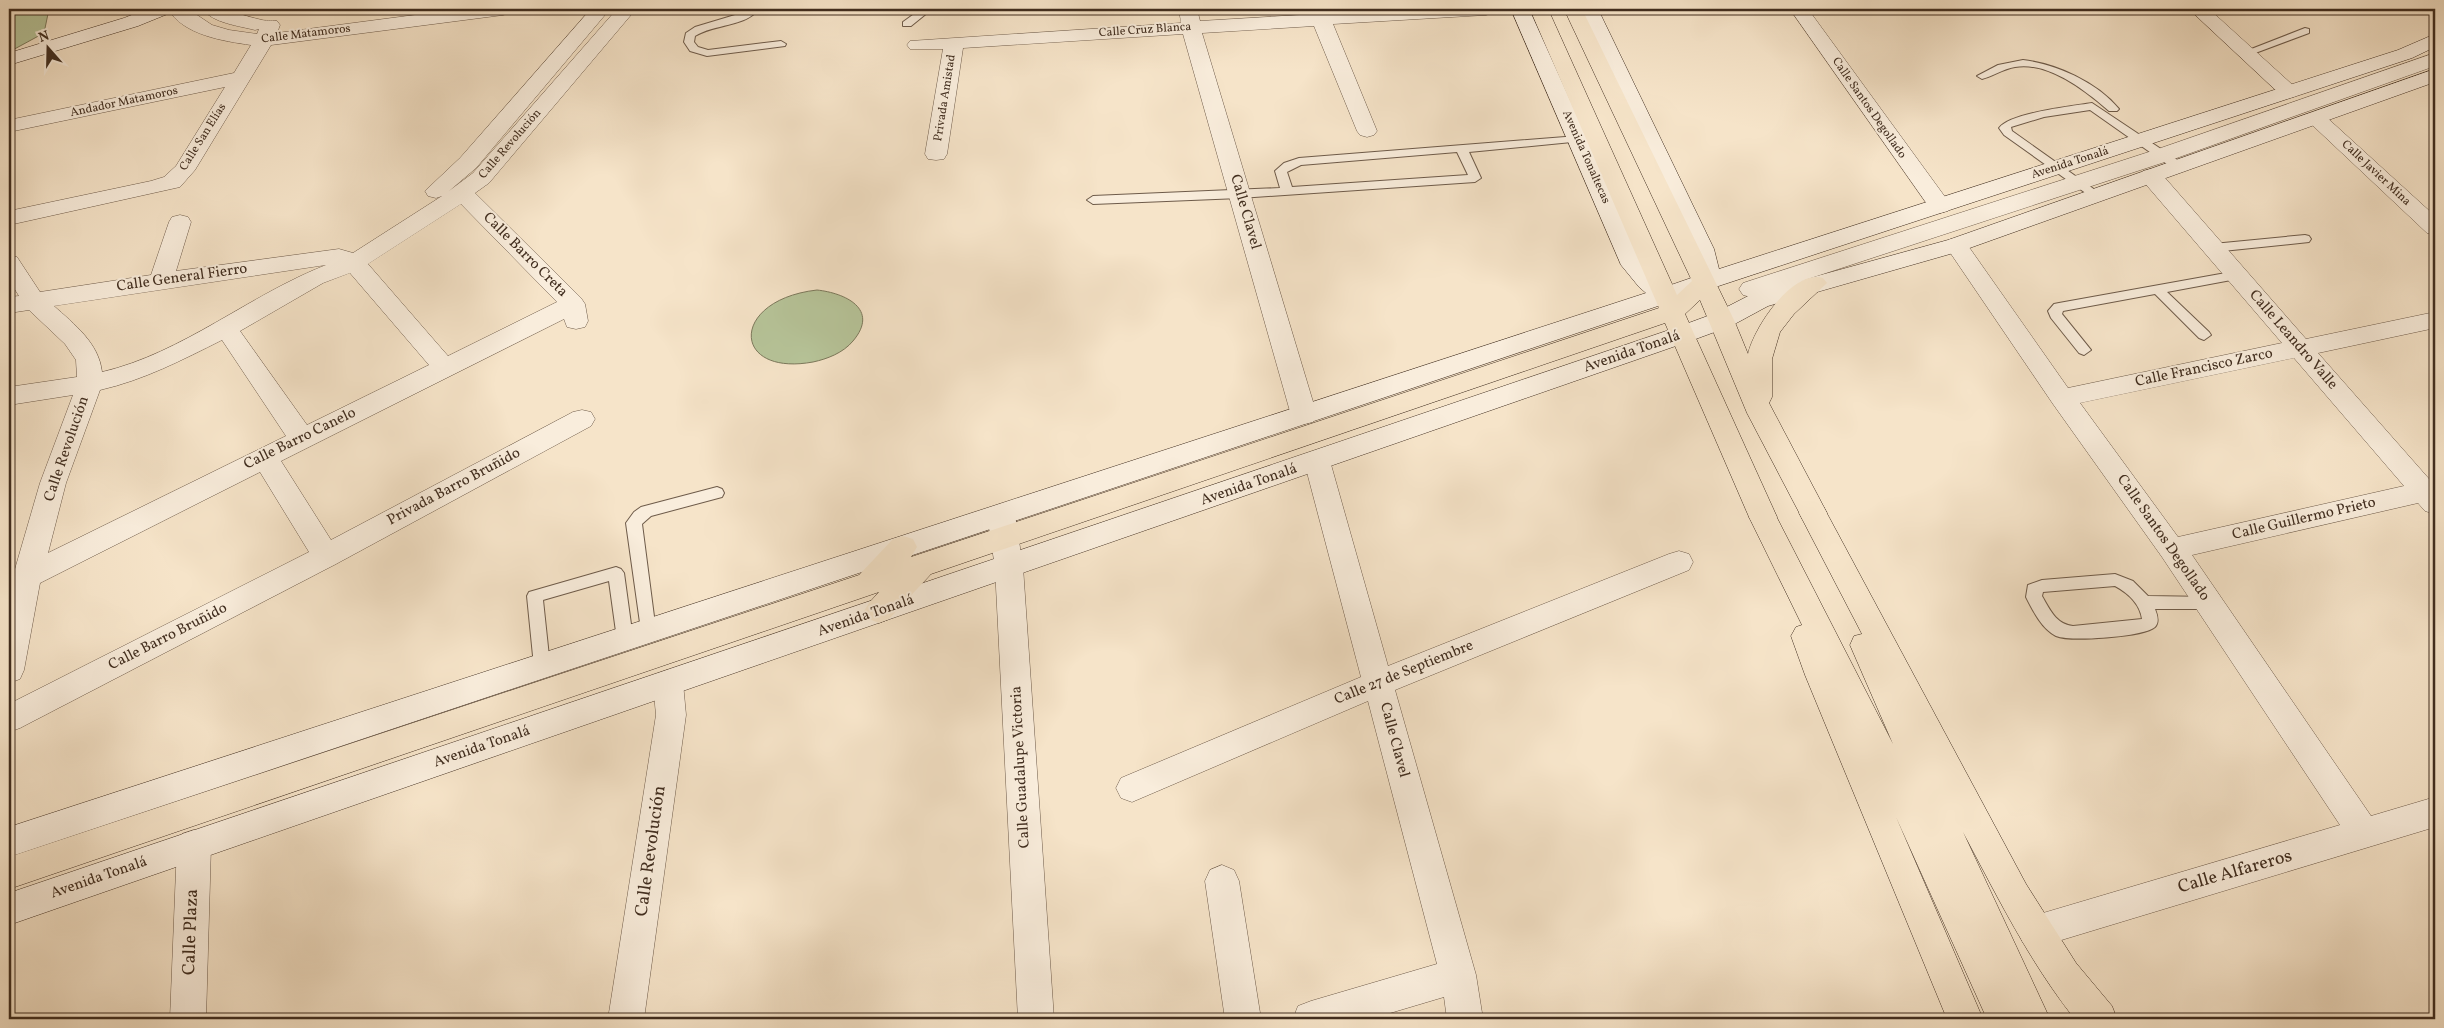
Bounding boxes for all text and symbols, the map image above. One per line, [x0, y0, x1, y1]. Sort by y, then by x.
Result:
street label: Calle Cruz Blanca [1098, 19, 1192, 41]
street label: Calle Matamoros [260, 21, 352, 47]
north arrow [22, 22, 72, 72]
text: N [36, 27, 52, 48]
street label: Privada Amistad [930, 53, 960, 143]
street label: Calle Santos Degollado [1828, 54, 1910, 162]
street label: Andador Matamoros [69, 83, 179, 121]
street label: Calle San Elías [176, 100, 230, 174]
street label: Calle Revolución [475, 106, 545, 182]
street label: Avenida Tonaltecas [1558, 108, 1614, 206]
street label: Calle Javier Mina [2338, 137, 2414, 209]
street label: Avenida Tonalá [2029, 143, 2111, 183]
street label: Calle Clavel [1224, 172, 1266, 252]
street label: Calle Barro Creta [478, 208, 572, 302]
street label: Calle General Fierro [115, 258, 249, 298]
street label: Calle Leandro Valle [2244, 286, 2342, 394]
street label: Avenida Tonalá [1581, 326, 1683, 378]
street label: Calle Francisco Zarco [2133, 343, 2275, 393]
street label: Calle Revolución [39, 394, 95, 504]
street label: Calle Barro Canelo [240, 403, 360, 475]
street label: Privada Barro Bruñido [384, 443, 524, 531]
street label: Avenida Tonalá [1198, 459, 1300, 511]
street label: Calle Santos Degollado [2111, 471, 2215, 605]
street label: Calle Guillermo Prieto [2230, 492, 2378, 546]
street label: Avenida Tonalá [815, 590, 917, 642]
street label: Calle Barro Bruñido [105, 598, 231, 676]
street label: Calle 27 de Septiembre [1331, 635, 1477, 711]
street label: Calle Guadalupe Victoria [1006, 685, 1036, 849]
street label: Calle Clavel [1374, 700, 1414, 780]
street label: Avenida Tonalá [431, 721, 533, 773]
street label: Calle Revolución [629, 784, 673, 918]
street label: Calle Alfareros [2175, 844, 2295, 900]
street label: Avenida Tonalá [48, 852, 150, 904]
street label: Calle Plaza [177, 888, 205, 976]

